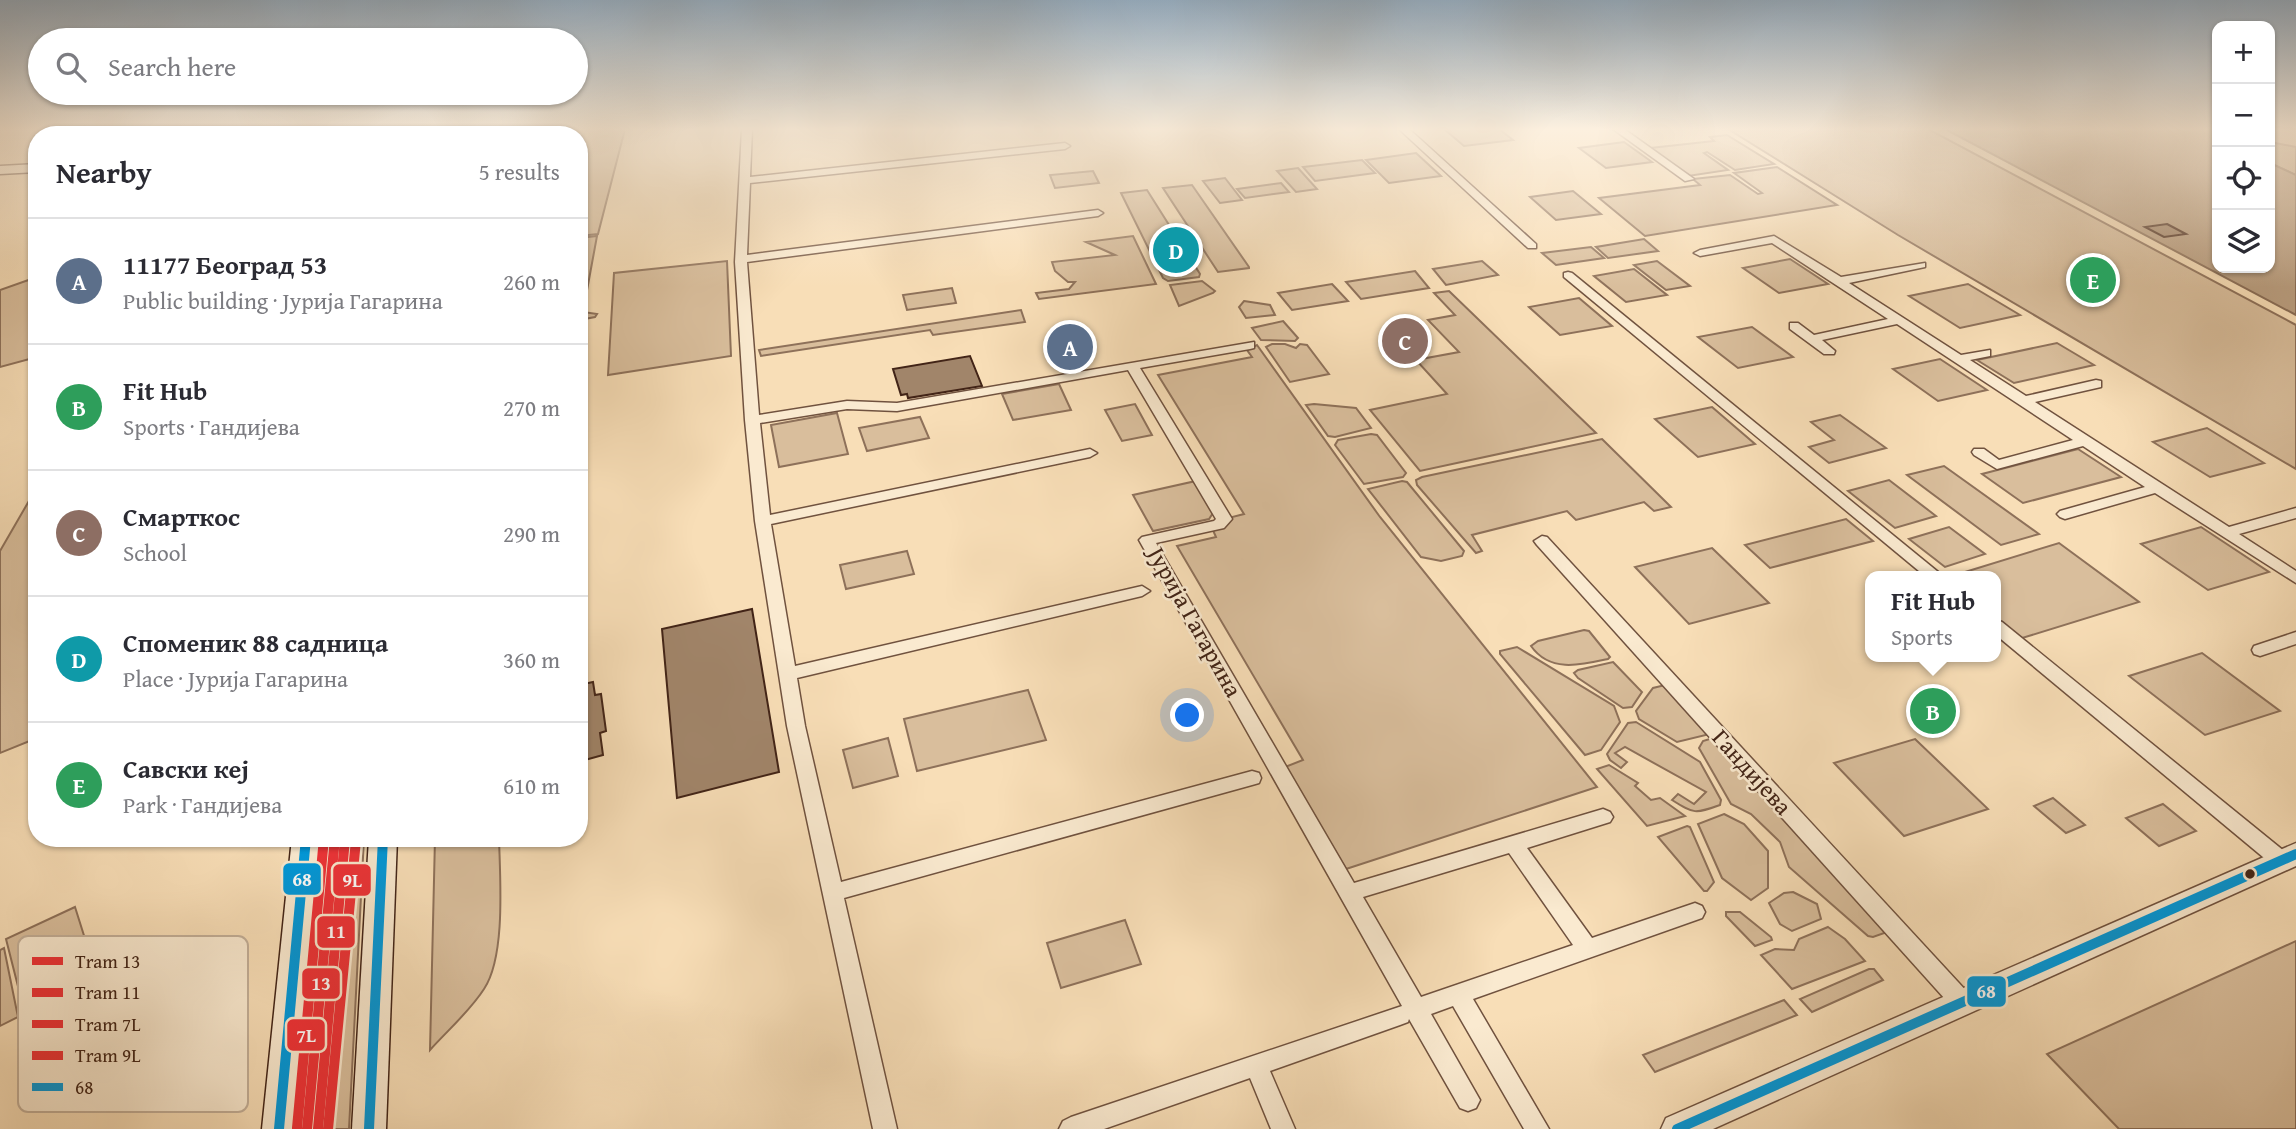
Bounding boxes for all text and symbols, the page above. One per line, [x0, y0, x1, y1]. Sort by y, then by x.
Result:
map controls [2212, 21, 2275, 273]
button: + [2212, 21, 2275, 84]
search box [28, 28, 588, 105]
text: Search here [108, 47, 236, 86]
icon: search [52, 48, 90, 86]
button: − [2212, 84, 2275, 147]
button: locate [2212, 147, 2275, 210]
text: Nearby [56, 150, 152, 194]
text: 5 results [479, 155, 560, 188]
button: layers [2212, 210, 2275, 273]
pin: D [1153, 224, 1199, 276]
text: 11177 Београд 53 [123, 245, 327, 284]
pin: E [2070, 254, 2116, 306]
text: A [72, 265, 86, 298]
text: 260 m [503, 265, 560, 298]
text: Public building · Јурија Гагарина [123, 284, 443, 317]
pin: C [1382, 315, 1428, 367]
pin: A [1047, 321, 1093, 373]
text: Fit Hub [123, 371, 207, 410]
text: B [72, 391, 86, 424]
text: 270 m [503, 391, 560, 424]
text: Sports · Гандијева [123, 410, 300, 443]
text: Смарткос [123, 497, 240, 536]
text: C [72, 517, 86, 550]
text: 290 m [503, 517, 560, 550]
text: School [123, 536, 187, 569]
street label: Јурија Гагарина [1138, 537, 1252, 704]
popup [1865, 571, 2001, 662]
text: Fit Hub [1891, 581, 1975, 620]
text: Sports [1891, 620, 1953, 653]
text: Споменик 88 садница [123, 623, 388, 662]
text: D [72, 643, 86, 676]
text: 360 m [503, 643, 560, 676]
text: Place · Јурија Гагарина [123, 662, 348, 695]
pin: B [1910, 685, 1956, 737]
your location [1170, 698, 1204, 732]
street label: Гандијева [1704, 721, 1801, 823]
text: Савски кеј [123, 749, 249, 788]
text: E [73, 769, 85, 802]
text: 610 m [503, 769, 560, 802]
text: Park · Гандијева [123, 788, 282, 821]
line badge: 68 [282, 862, 322, 896]
line badge: 9L [332, 863, 372, 897]
text: 68 [292, 865, 312, 893]
text: 9L [342, 866, 362, 894]
unlabelled marker [2243, 867, 2257, 881]
line badge: 11 [316, 915, 356, 949]
text: 11 [326, 917, 346, 945]
legend [18, 936, 248, 1112]
text: Tram 13 [75, 947, 140, 975]
line badge: 13 [301, 967, 341, 1000]
text: 13 [311, 969, 331, 997]
line badge: 68 [1966, 975, 2007, 1008]
text: 68 [1976, 977, 1996, 1005]
text: Tram 11 [75, 978, 140, 1006]
text: Tram 7L [75, 1010, 140, 1038]
line badge: 7L [286, 1018, 326, 1052]
text: 7L [296, 1021, 316, 1049]
text: Tram 9L [75, 1041, 140, 1069]
text: 68 [75, 1073, 93, 1101]

